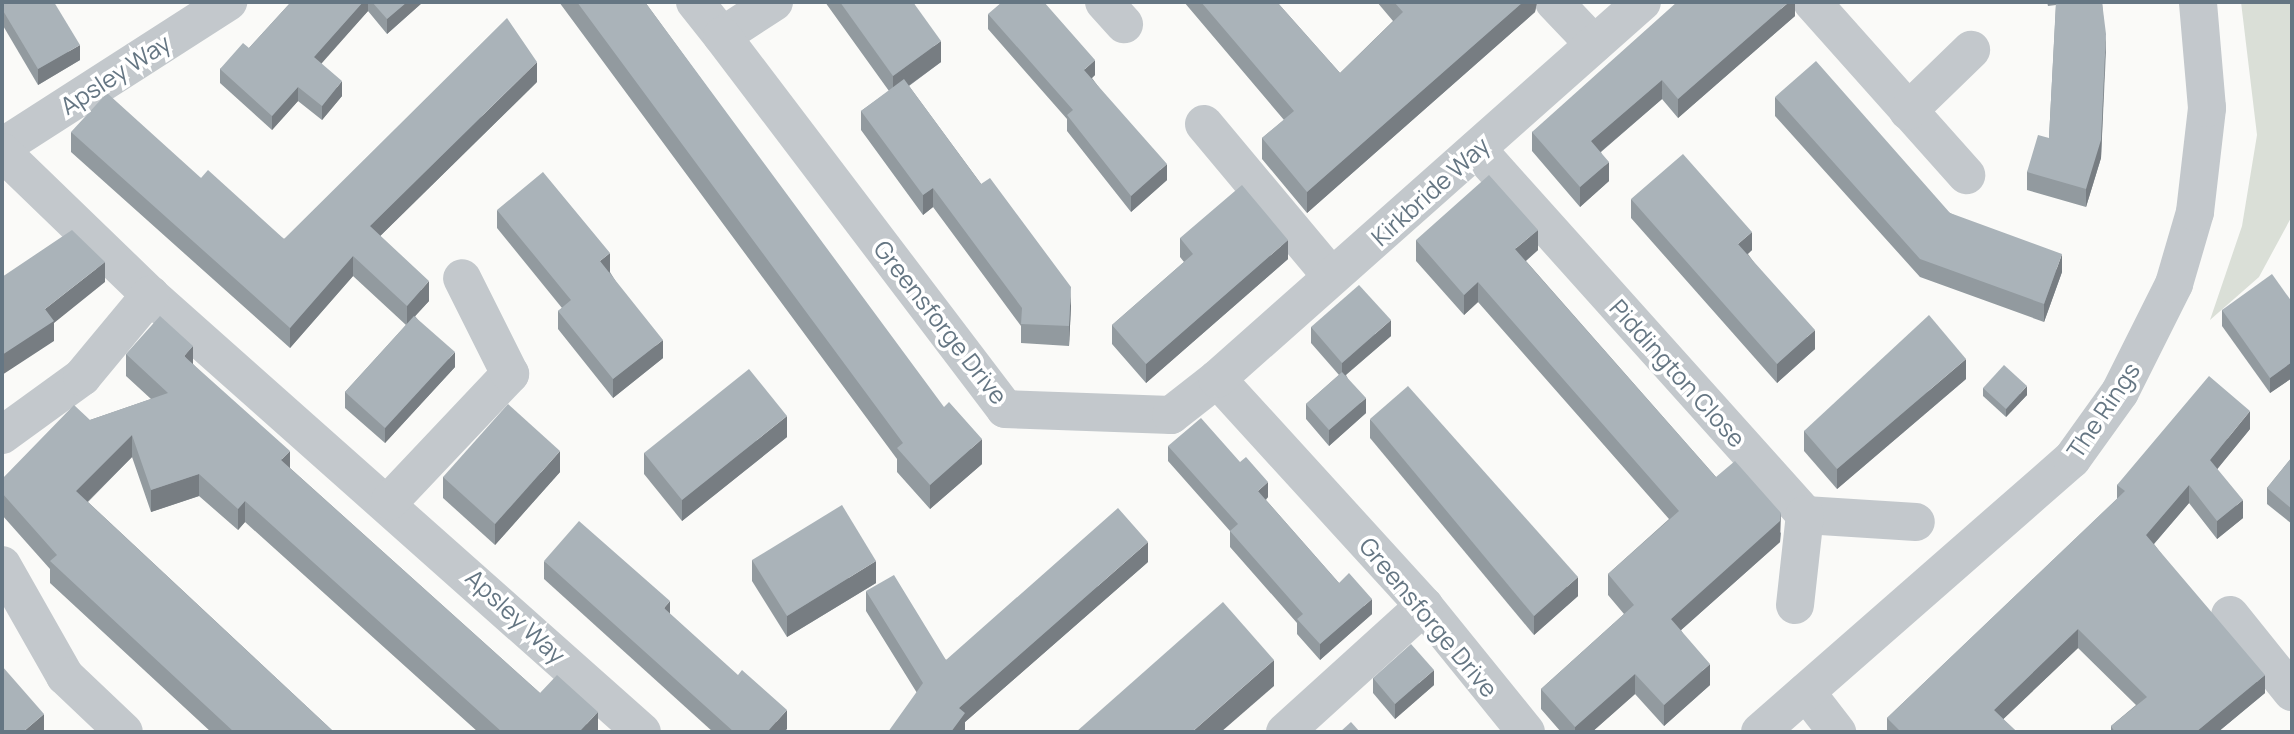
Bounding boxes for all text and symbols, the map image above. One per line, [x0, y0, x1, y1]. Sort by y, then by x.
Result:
street label: Apsley Way [55, 28, 175, 120]
street label: Kirkbride Way [1365, 131, 1495, 251]
street label: Greensforge Drive [868, 235, 1014, 409]
street label: Piddington Close [1604, 293, 1752, 453]
street label: The Rings [2061, 357, 2145, 463]
street label: Greensforge Drive [1354, 531, 1504, 703]
street label: Apsley Way [460, 563, 572, 669]

